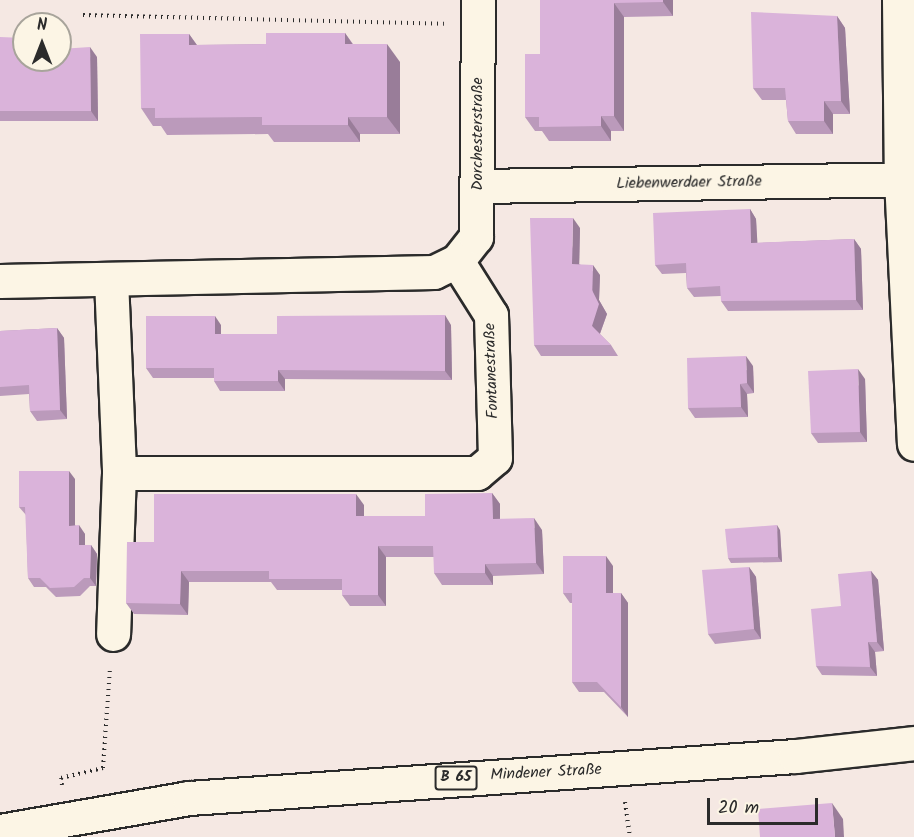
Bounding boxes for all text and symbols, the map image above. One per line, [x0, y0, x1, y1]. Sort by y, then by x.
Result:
north arrow [12, 12, 72, 72]
text: N [37, 13, 47, 38]
street label: Dorchesterstraße [468, 77, 488, 191]
street label: Liebenwerdaer Straße [616, 172, 762, 194]
street label: Fontanestraße [481, 323, 503, 419]
street label: Mindener Straße [490, 760, 602, 786]
road number: B 65 [434, 766, 478, 790]
scale bar [710, 786, 821, 824]
text: 20 m [718, 794, 759, 823]

